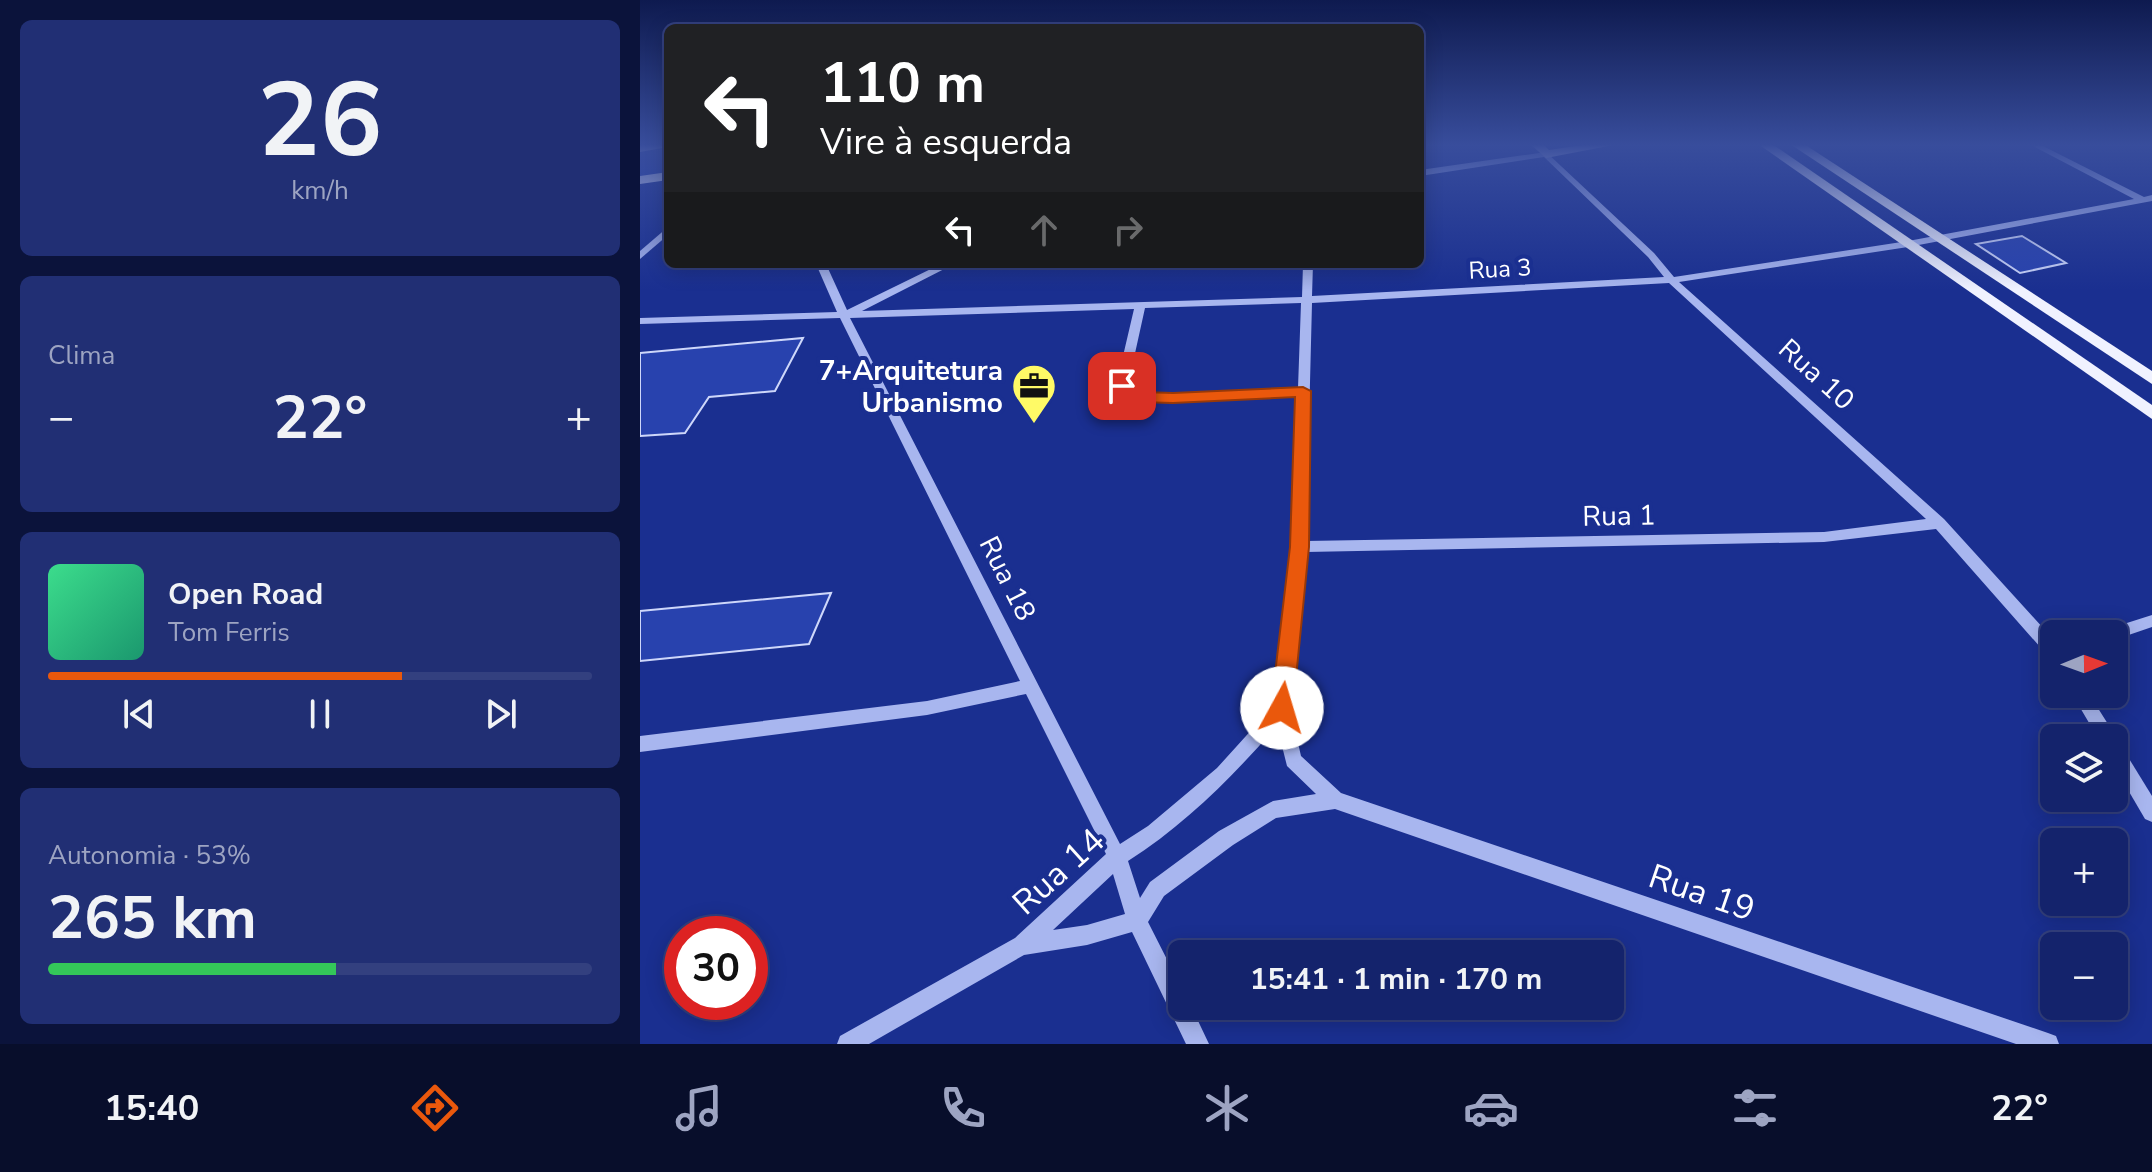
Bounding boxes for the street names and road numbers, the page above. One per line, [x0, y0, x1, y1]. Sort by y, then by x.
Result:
street label: Rua 3 [1468, 251, 1532, 287]
street label: Rua 10 [1770, 330, 1863, 419]
street label: Rua 1 [1582, 496, 1656, 536]
street label: Rua 18 [970, 530, 1044, 627]
street label: Rua 14 [1003, 818, 1115, 925]
street label: Rua 19 [1642, 853, 1761, 932]

